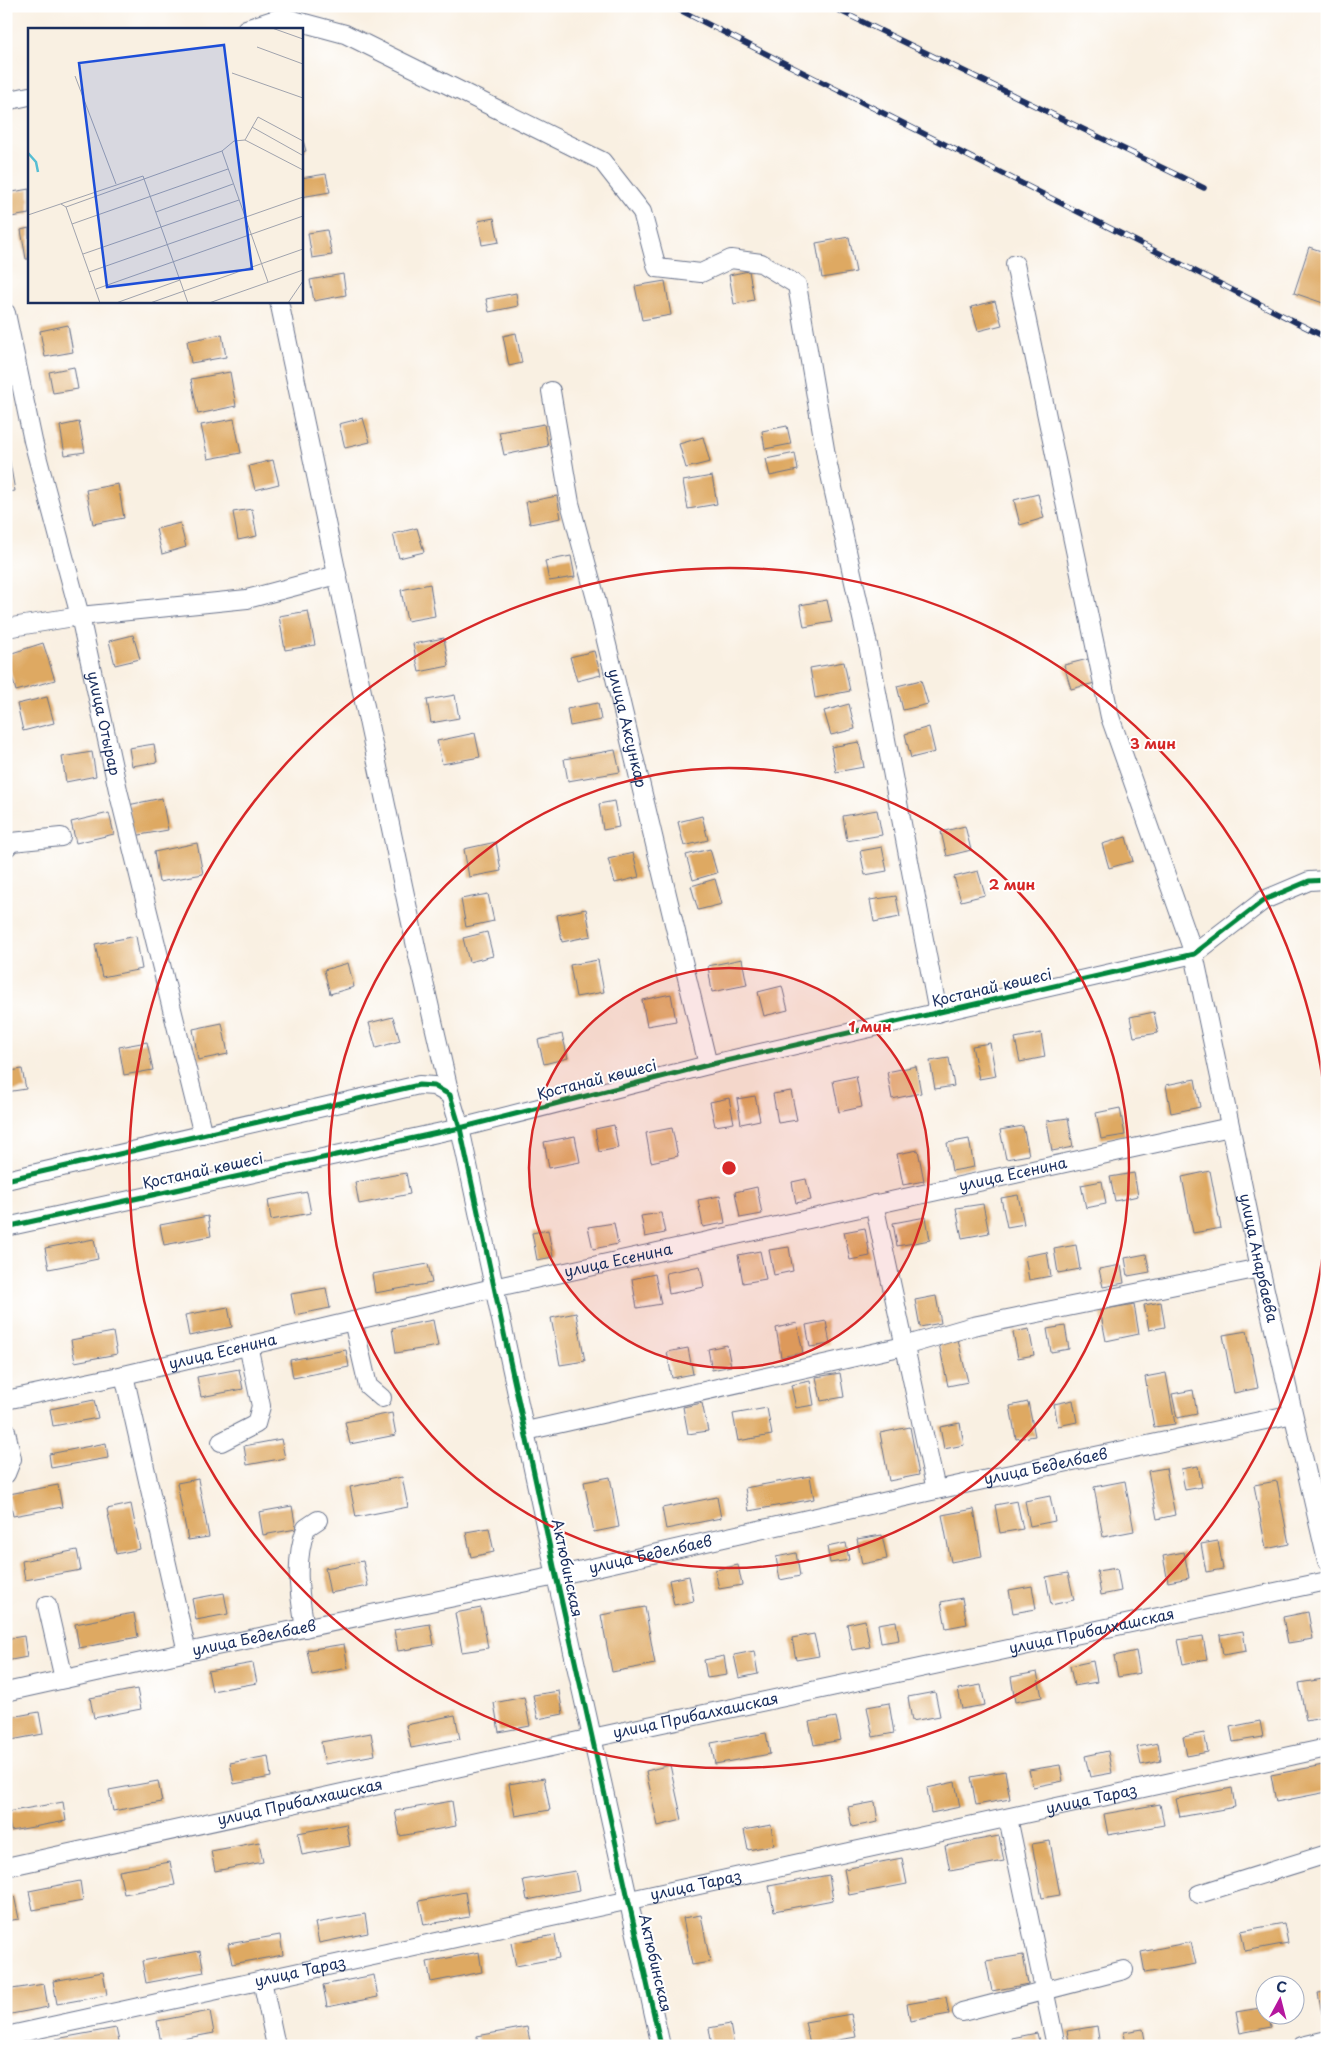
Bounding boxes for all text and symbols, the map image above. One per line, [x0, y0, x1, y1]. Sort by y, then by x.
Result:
inset map [28, 28, 302, 302]
street label: улица Аксункар [603, 666, 654, 790]
street label: улица Отырар [82, 669, 128, 778]
text: 3 мин [1130, 731, 1176, 754]
text: 2 мин [989, 872, 1036, 895]
street label: Қостанай көшесі [929, 962, 1054, 1012]
text: 1 мин [848, 1014, 892, 1037]
street label: Қостанай көшесі [534, 1053, 659, 1105]
street label: Қостанай көшесі [140, 1146, 265, 1194]
street label: улица Есенина [956, 1150, 1069, 1196]
centre of rings [720, 1159, 738, 1177]
street label: улица Анарбаева [1235, 1191, 1285, 1325]
street label: улица Есенина [562, 1236, 675, 1282]
street label: улица Есенина [166, 1326, 279, 1374]
street label: улица Беделбаев [981, 1441, 1110, 1490]
street label: Актюбинская [547, 1516, 590, 1619]
street label: улица Беделбаев [586, 1528, 715, 1578]
street label: улица Прибалхашская [1006, 1601, 1176, 1659]
street label: улица Беделбаев [190, 1613, 318, 1661]
street label: улица Прибалхашская [610, 1686, 780, 1743]
street label: улица Прибалхашская [215, 1771, 384, 1830]
street label: улица Тараз [1043, 1777, 1139, 1819]
street label: улица Тараз [648, 1863, 743, 1905]
street label: Актюбинская [634, 1911, 679, 2014]
street label: улица Тараз [252, 1949, 347, 1992]
north arrow [1256, 1974, 1306, 2024]
text: С [1275, 1976, 1288, 1998]

